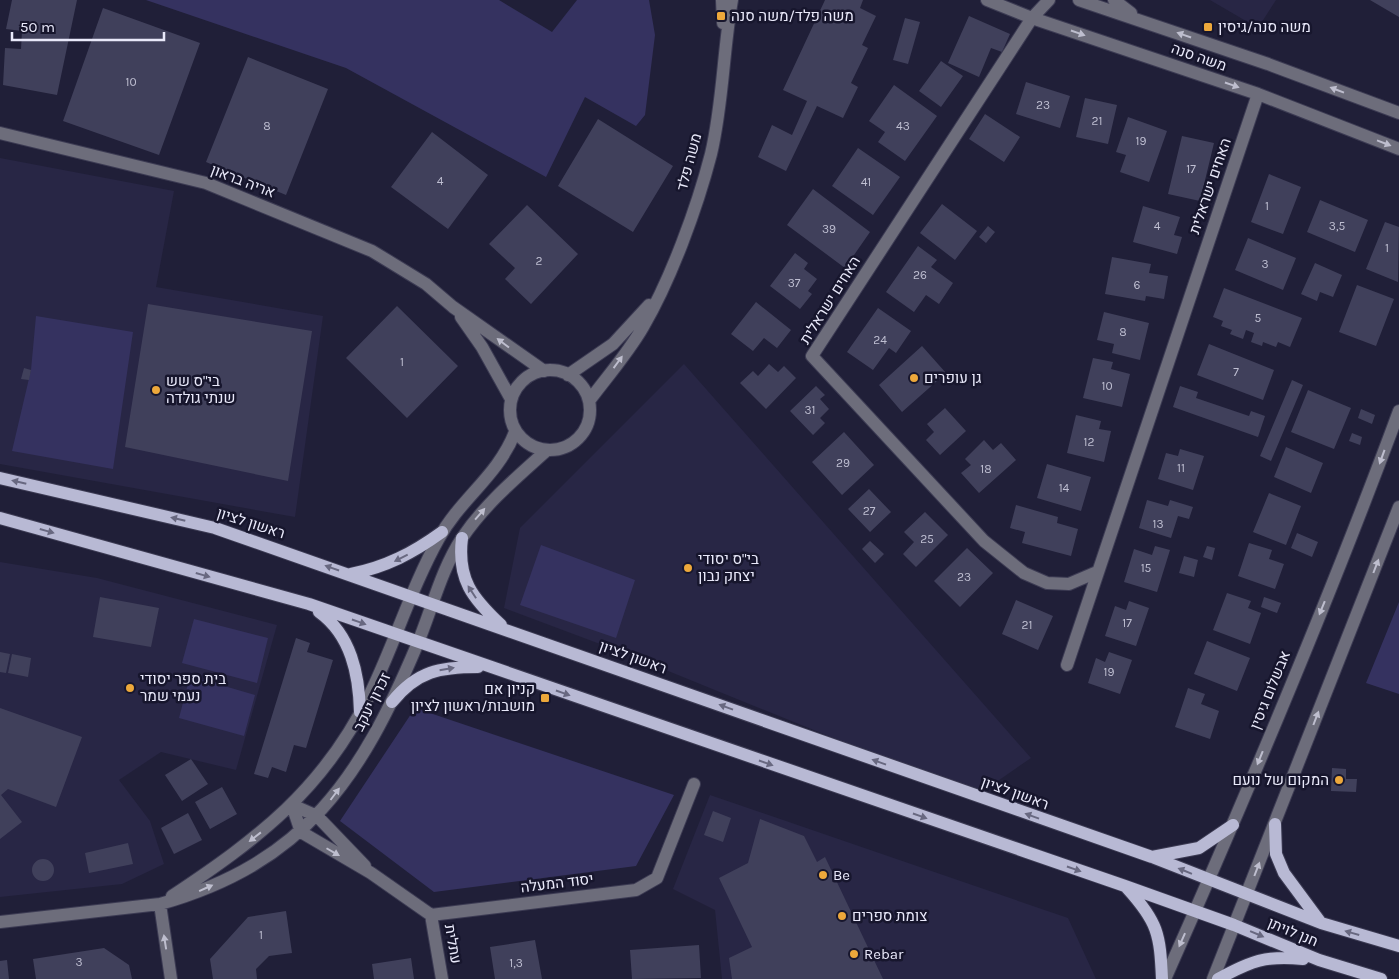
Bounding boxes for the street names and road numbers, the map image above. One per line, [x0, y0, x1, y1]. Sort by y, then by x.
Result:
street label: משה סנה [1169, 39, 1229, 75]
street label: משה פלד [673, 131, 705, 193]
street label: האחים ישראלית [1185, 136, 1235, 236]
street label: אריה בראון [208, 160, 278, 202]
street label: האחים ישראלית [796, 253, 864, 347]
street label: ראשון לציון [215, 504, 287, 542]
street label: ראשון לציון [597, 637, 669, 677]
street label: אבשלום גיסין [1246, 648, 1294, 732]
street label: זכרון יעקב [350, 670, 394, 734]
street label: ראשון לציון [979, 773, 1051, 813]
street label: יסוד המעלה [519, 870, 595, 896]
street label: חנן לויתן [1265, 913, 1321, 951]
street label: עתלית [441, 923, 465, 965]

